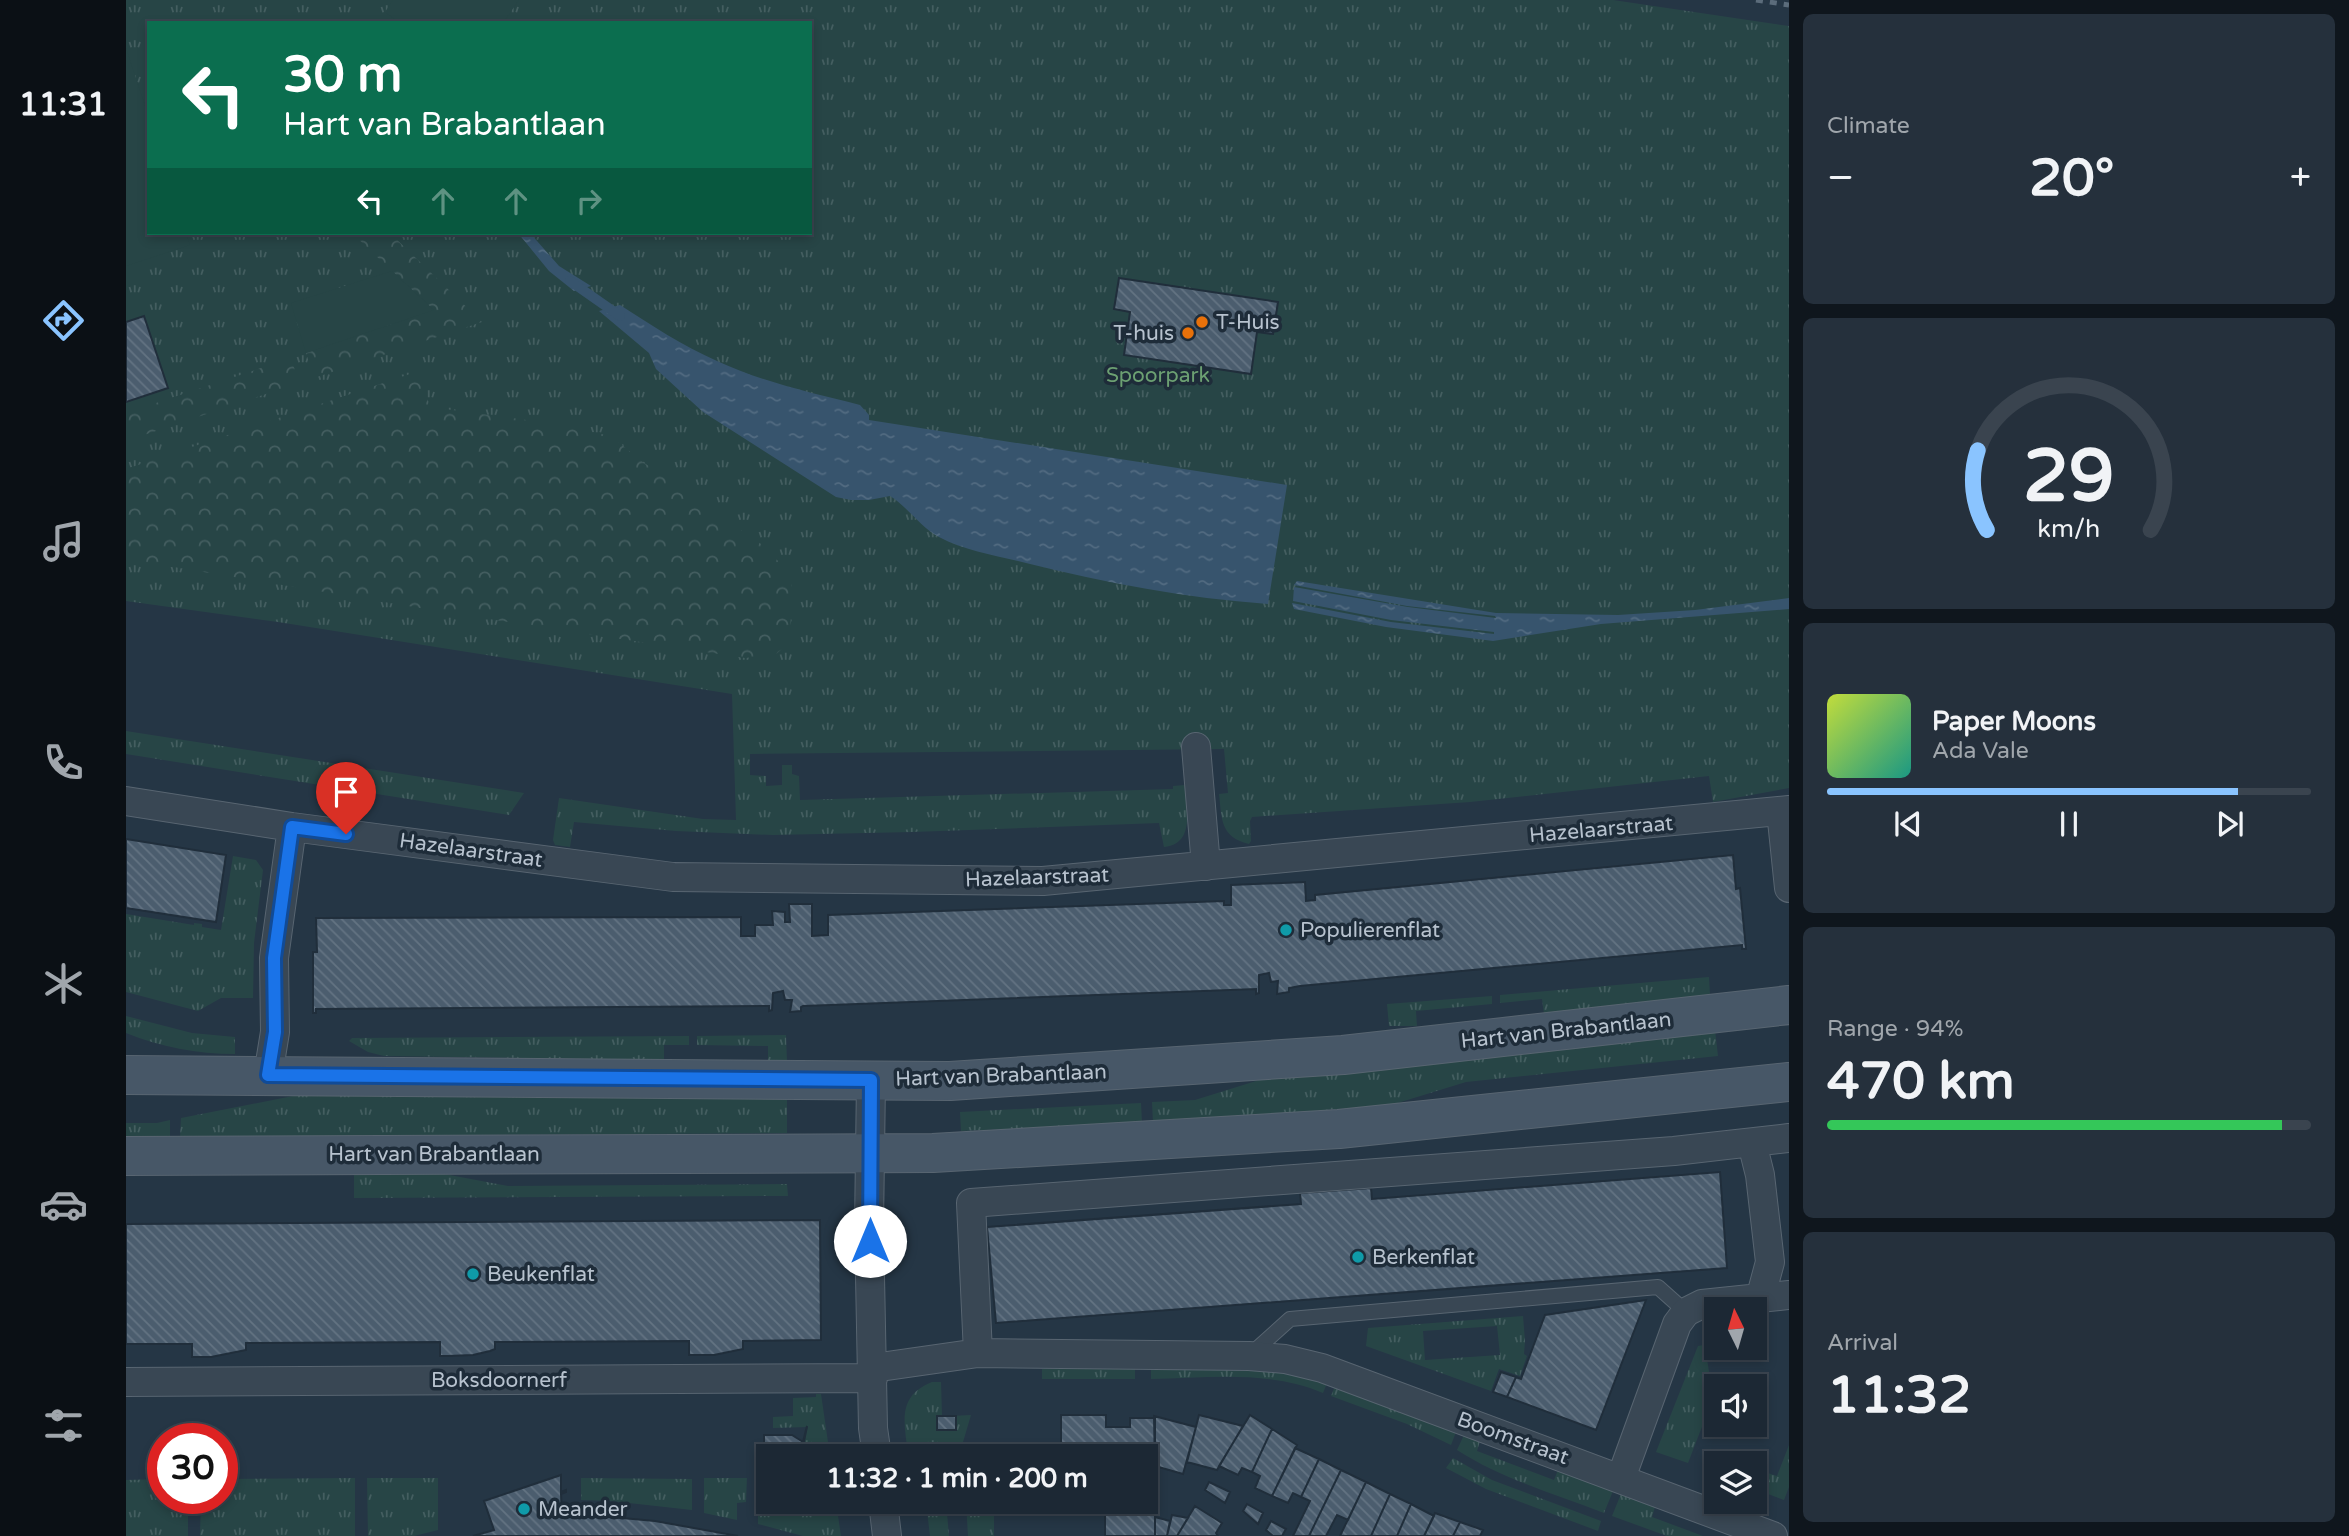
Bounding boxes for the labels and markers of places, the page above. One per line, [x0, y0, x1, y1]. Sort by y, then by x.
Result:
place label: T-Huis [1216, 310, 1280, 335]
marker: T-Huis [1194, 314, 1210, 330]
place label: T-huis [1113, 321, 1174, 346]
marker: T-huis [1180, 325, 1196, 341]
pin [316, 762, 376, 834]
place label: Populierenflat [1300, 918, 1440, 943]
marker: Populierenflat [1278, 922, 1294, 938]
place label: Berkenflat [1372, 1245, 1475, 1270]
marker: Berkenflat [1350, 1249, 1366, 1265]
place label: Beukenflat [487, 1262, 595, 1287]
marker: Beukenflat [465, 1266, 481, 1282]
place label: Meander [538, 1497, 628, 1522]
marker: Meander [516, 1501, 532, 1517]

